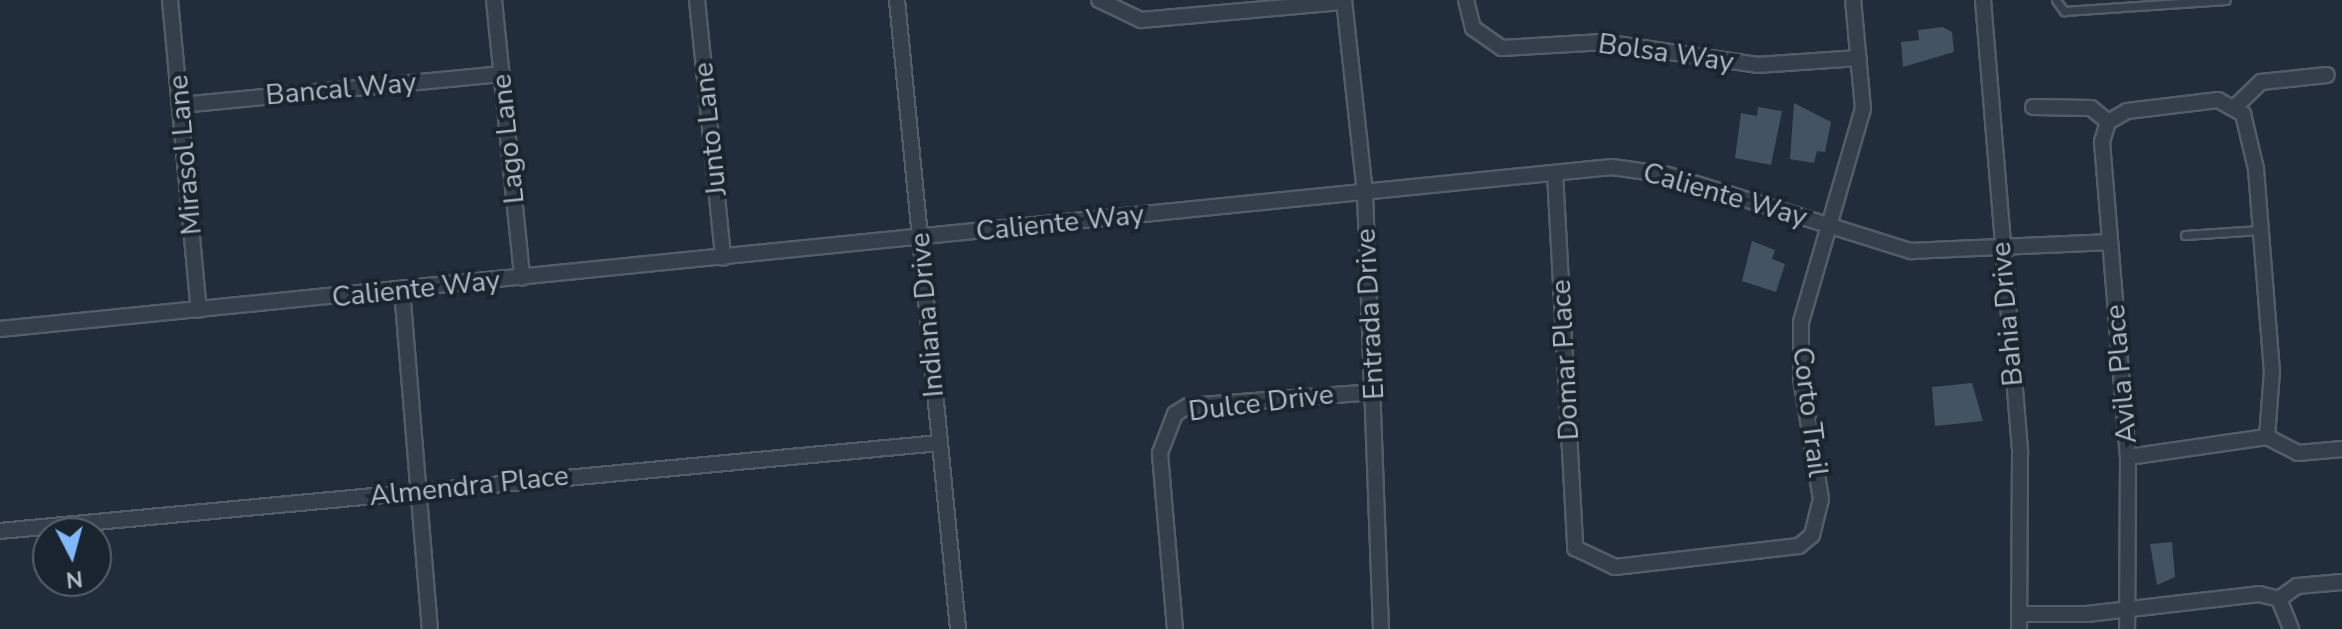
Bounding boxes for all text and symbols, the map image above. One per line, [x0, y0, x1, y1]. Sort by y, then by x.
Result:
street label: Bolsa Way [1596, 27, 1736, 79]
street label: Junto Lane [686, 61, 734, 197]
street label: Bancal Way [264, 66, 418, 112]
street label: Lago Lane [484, 73, 532, 205]
street label: Mirasol Lane [161, 74, 209, 236]
street label: Caliente Way [1639, 156, 1811, 234]
street label: Caliente Way [974, 197, 1146, 249]
street label: Entrada Drive [1349, 227, 1391, 401]
street label: Indiana Drive [903, 231, 951, 399]
street label: Bahia Drive [1984, 241, 2030, 387]
street label: Caliente Way [330, 263, 502, 315]
street label: Domar Place [1544, 279, 1586, 441]
street label: Avila Place [2098, 303, 2144, 445]
street label: Corto Trail [1785, 345, 1835, 479]
street label: Dulce Drive [1187, 377, 1335, 429]
street label: Almendra Place [368, 459, 570, 513]
north arrow [32, 517, 112, 597]
text: N [65, 563, 84, 595]

